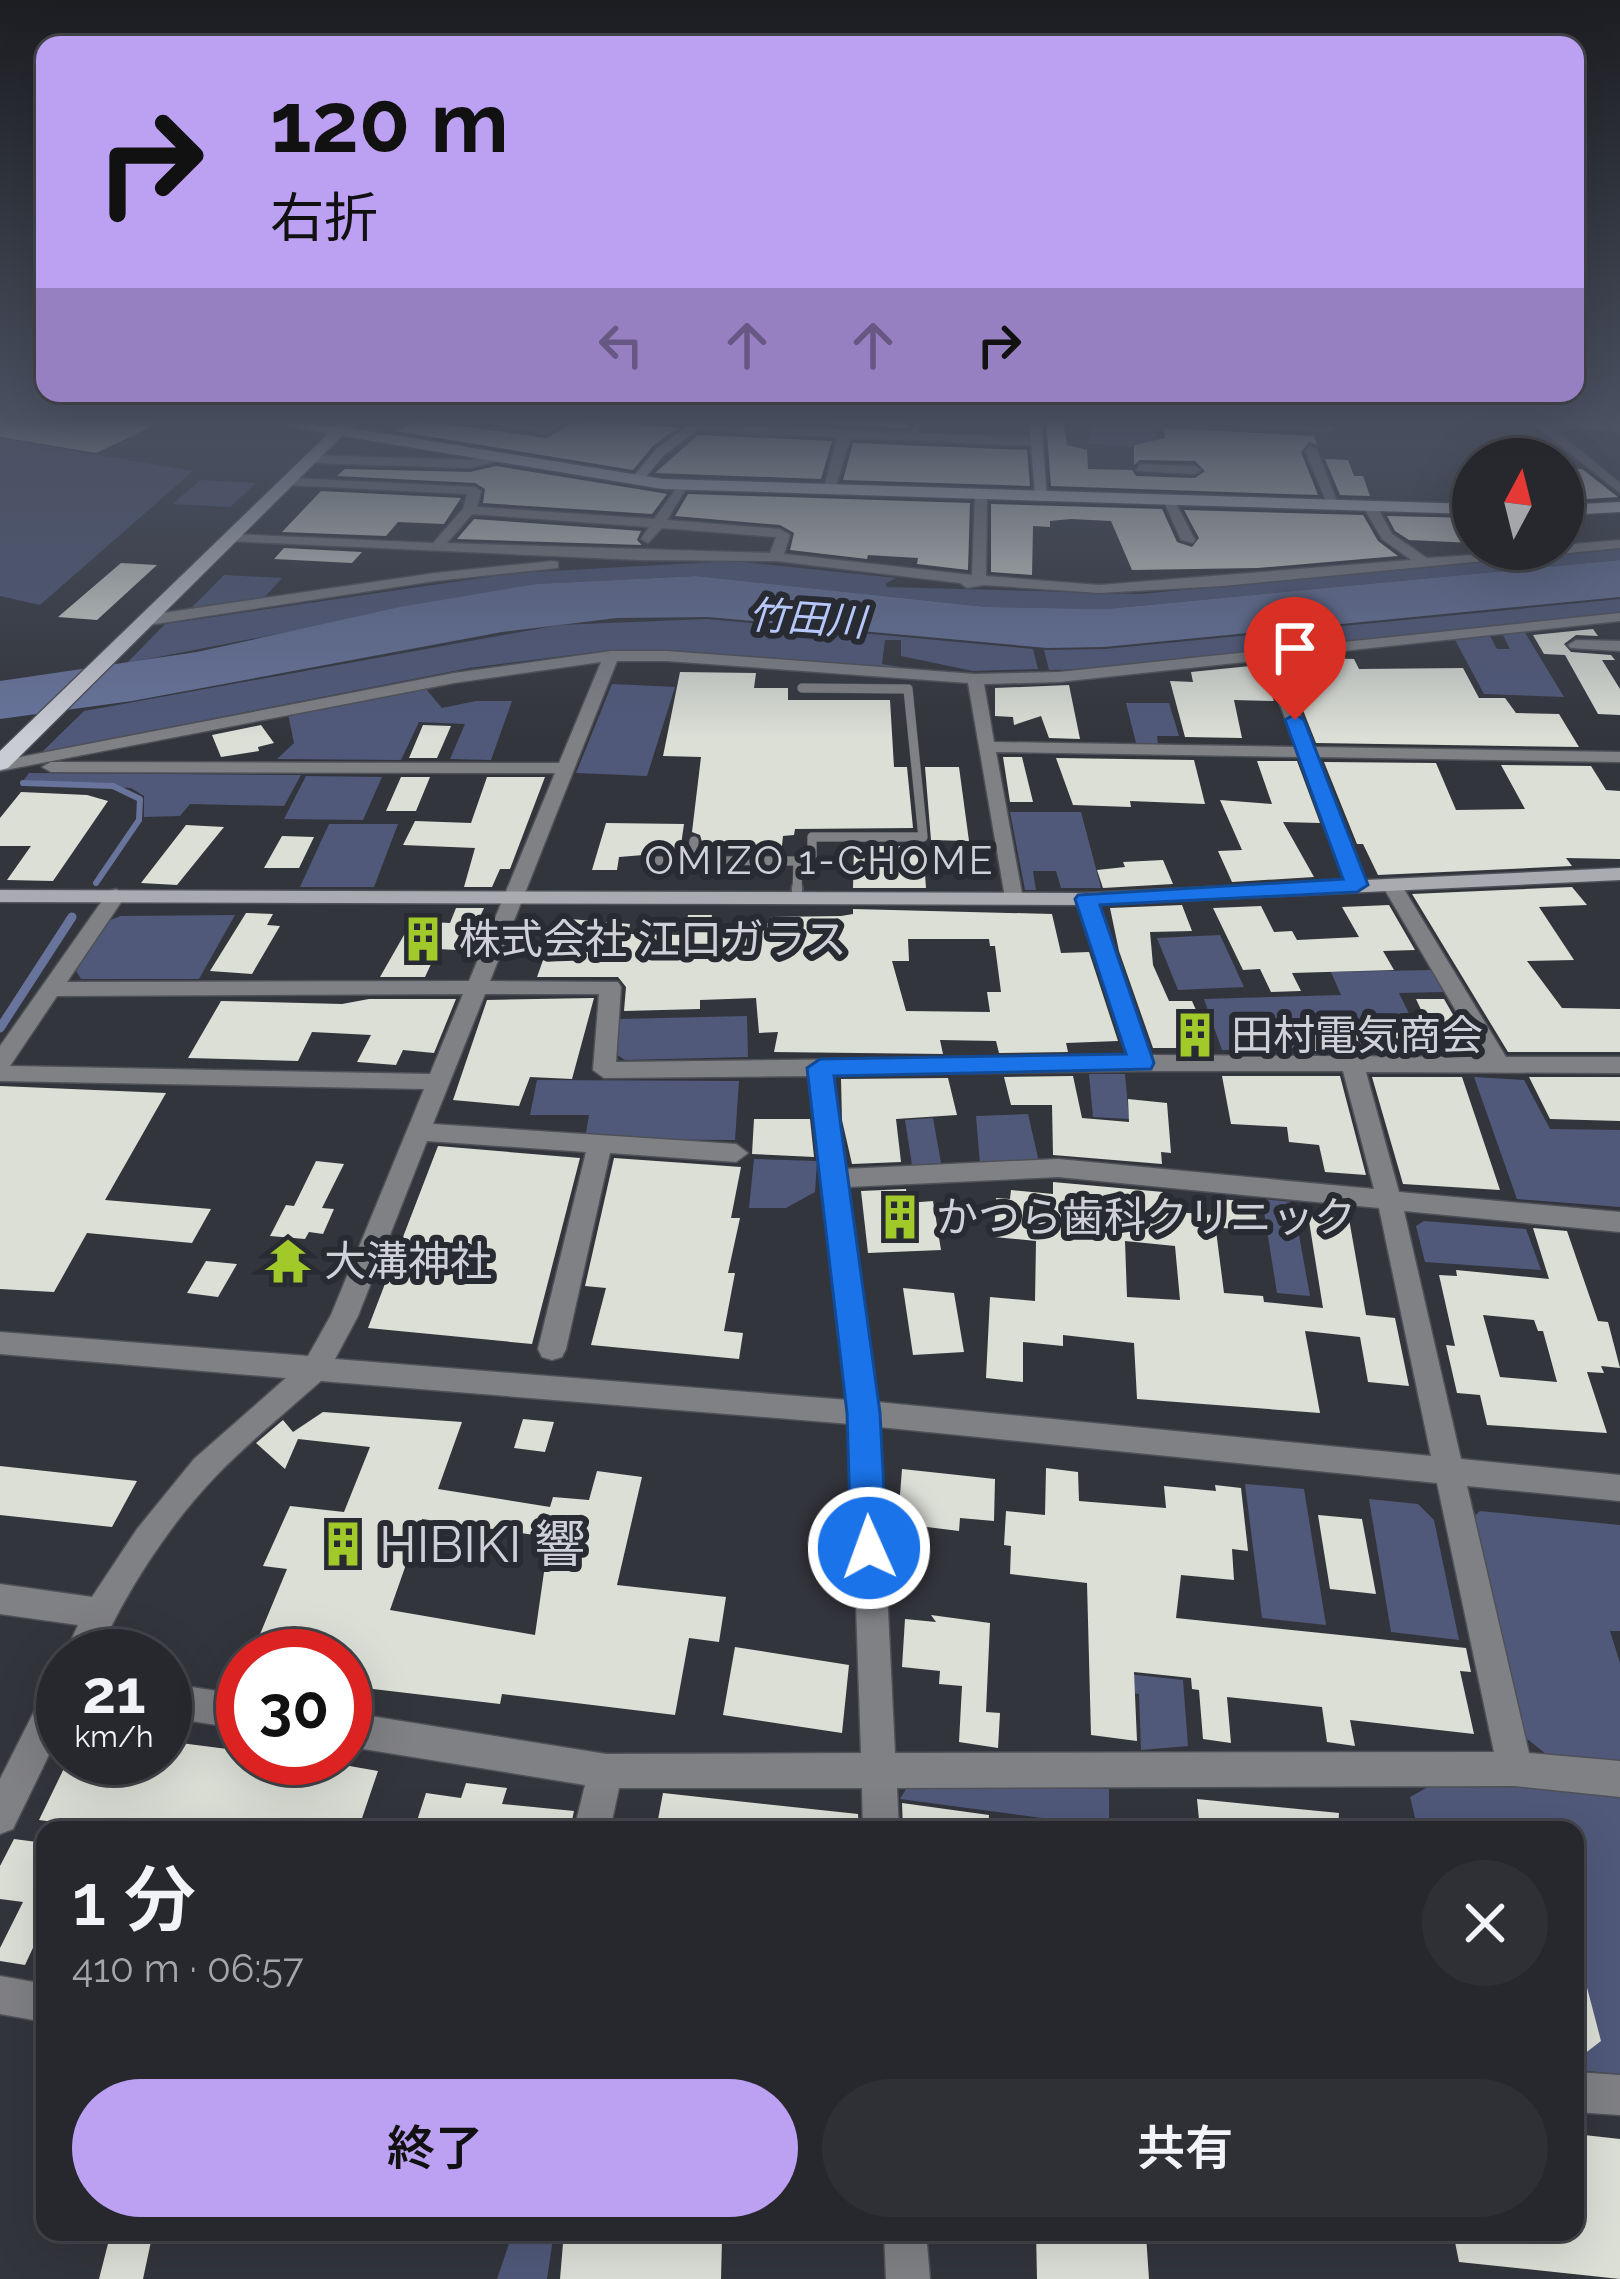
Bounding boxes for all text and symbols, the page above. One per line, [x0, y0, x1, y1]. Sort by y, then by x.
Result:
text: 120 m [270, 73, 509, 172]
icon: right [72, 84, 228, 240]
text: 右折 [270, 186, 378, 250]
icon: left [588, 312, 654, 378]
icon: ahead [714, 312, 780, 378]
icon: ahead [840, 312, 906, 378]
icon: right [966, 312, 1032, 378]
north arrow [1452, 438, 1584, 570]
map controls [1452, 438, 1584, 570]
water label: 竹田川 [747, 591, 871, 645]
pin [1244, 597, 1346, 720]
icon: arrive [1262, 615, 1328, 681]
district label: OMIZO 1-CHOME [645, 837, 995, 883]
building icon: 株式会社 江口ガラス [398, 914, 448, 964]
place label: 株式会社 江口ガラス [459, 915, 847, 964]
building icon: 田村電気商会 [1170, 1010, 1220, 1060]
place label: 田村電気商会 [1231, 1011, 1483, 1060]
building icon: かつら歯科クリニック [875, 1192, 925, 1242]
place label: かつら歯科クリニック [936, 1193, 1356, 1242]
temple icon: 大溝神社 [263, 1236, 313, 1286]
place label: 大溝神社 [324, 1237, 492, 1286]
position arrow [806, 1485, 932, 1611]
place label: HIBIKI 響 [379, 1514, 585, 1574]
building icon: HIBIKI 響 [318, 1519, 368, 1569]
speed limit sign: 30 [216, 1629, 372, 1785]
text: 21 [82, 1657, 146, 1727]
text: km/h [74, 1719, 154, 1754]
text: 1 分 [72, 1857, 196, 1942]
button: close [1422, 1860, 1548, 1986]
text: 410 m · 06:57 [72, 1945, 304, 1991]
button: 終了 [72, 2079, 798, 2217]
button: 共有 [822, 2079, 1548, 2217]

